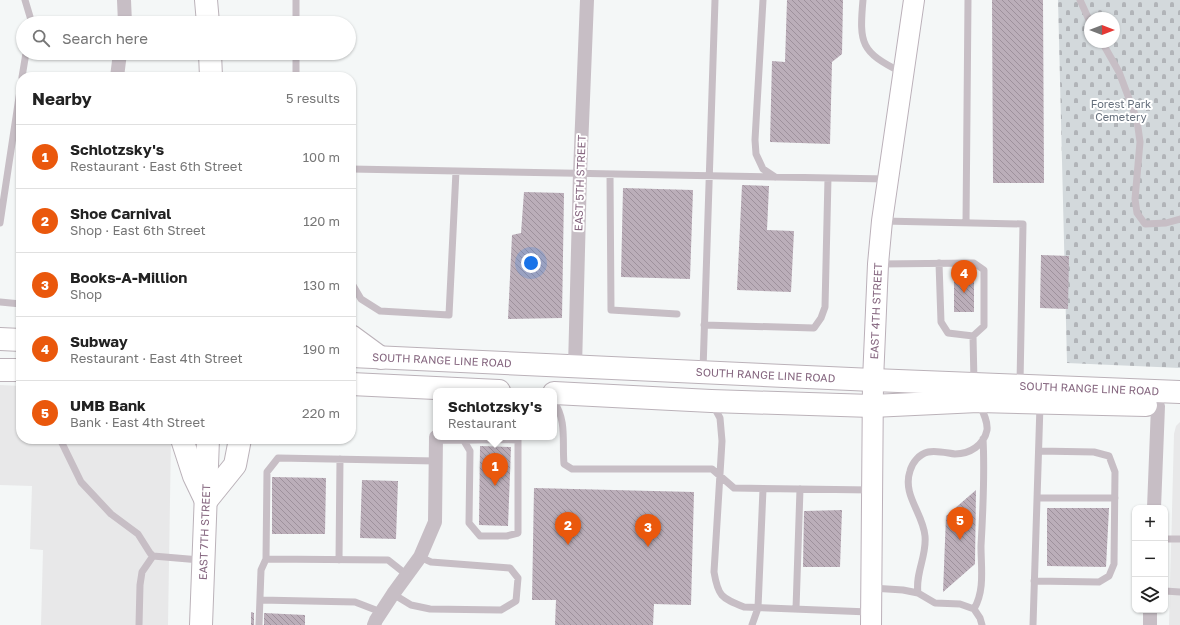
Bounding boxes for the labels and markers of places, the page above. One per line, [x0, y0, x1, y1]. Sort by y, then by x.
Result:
pin: 4 [951, 260, 977, 293]
pin: 1 [482, 453, 508, 486]
pin: 5 [947, 507, 973, 540]
pin: 2 [555, 512, 581, 545]
pin: 3 [635, 514, 661, 547]

